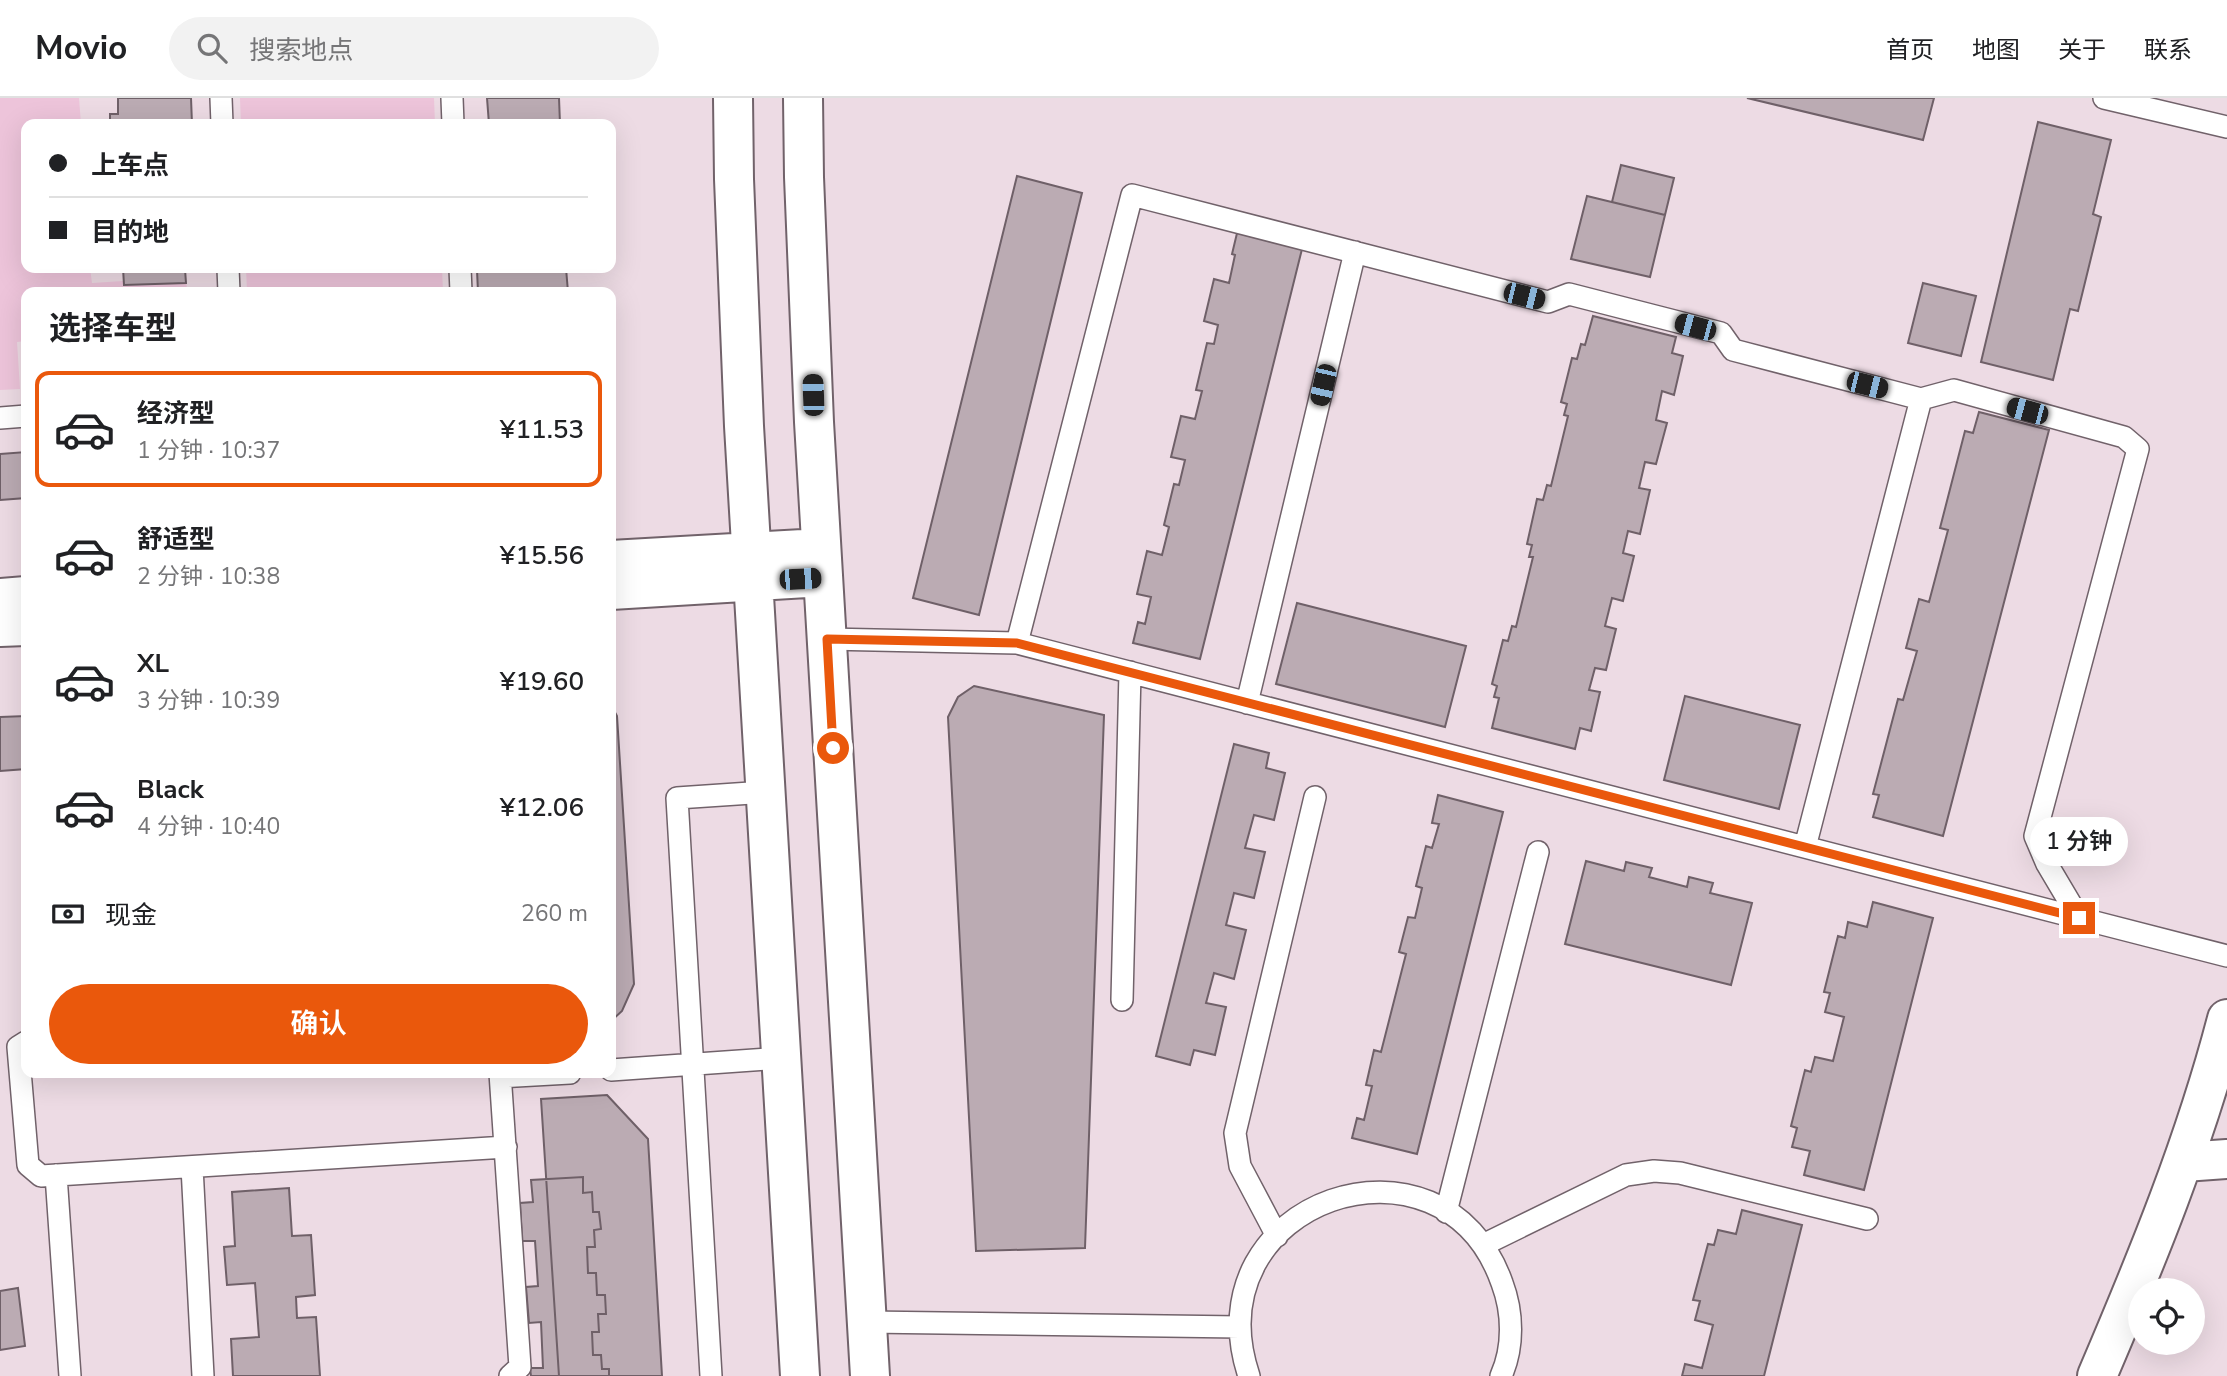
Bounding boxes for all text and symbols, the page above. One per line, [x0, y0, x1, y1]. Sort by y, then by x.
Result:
search box [169, 17, 659, 80]
text: Movio [35, 26, 127, 71]
icon: search [193, 29, 231, 67]
text: 搜索地点 [249, 33, 353, 68]
text: 首页 [1886, 34, 1934, 66]
text: 地图 [1972, 34, 2020, 66]
text: 关于 [2058, 34, 2106, 66]
text: 联系 [2144, 34, 2192, 66]
text: 上车点 [91, 148, 169, 183]
text: 目的地 [91, 215, 169, 250]
car [1502, 281, 1547, 311]
text: 选择车型 [49, 307, 177, 350]
car [1672, 311, 1719, 343]
car [1309, 362, 1338, 408]
car [1845, 370, 1890, 400]
car [802, 374, 825, 416]
car [2004, 395, 2051, 427]
text: 经济型 [137, 396, 215, 431]
icon: car [53, 398, 116, 461]
text: ¥11.53 [500, 412, 584, 447]
text: 1 分钟 · 10:37 [137, 435, 280, 466]
text: 舒适型 [137, 522, 215, 557]
icon: car [53, 524, 116, 587]
text: ¥15.56 [500, 538, 584, 573]
text: 2 分钟 · 10:38 [137, 561, 280, 592]
car [779, 567, 822, 591]
text: XL [137, 646, 169, 681]
icon: car [53, 650, 116, 713]
text: ¥19.60 [500, 664, 584, 699]
text: 3 分钟 · 10:39 [137, 685, 280, 716]
route start [817, 732, 849, 764]
text: Black [137, 772, 204, 807]
icon: car [53, 776, 116, 839]
text: ¥12.06 [500, 790, 584, 825]
text: 4 分钟 · 10:40 [137, 811, 280, 842]
callout: 1 分钟 [2030, 816, 2128, 866]
text: 1 分钟 [2046, 826, 2112, 857]
icon: cash [49, 895, 87, 933]
text: 现金 [105, 898, 157, 933]
text: 260 m [521, 898, 588, 929]
route end [2063, 902, 2095, 934]
button: 确认 [49, 984, 588, 1064]
map controls [2128, 1278, 2205, 1355]
button: locate [2128, 1278, 2205, 1355]

